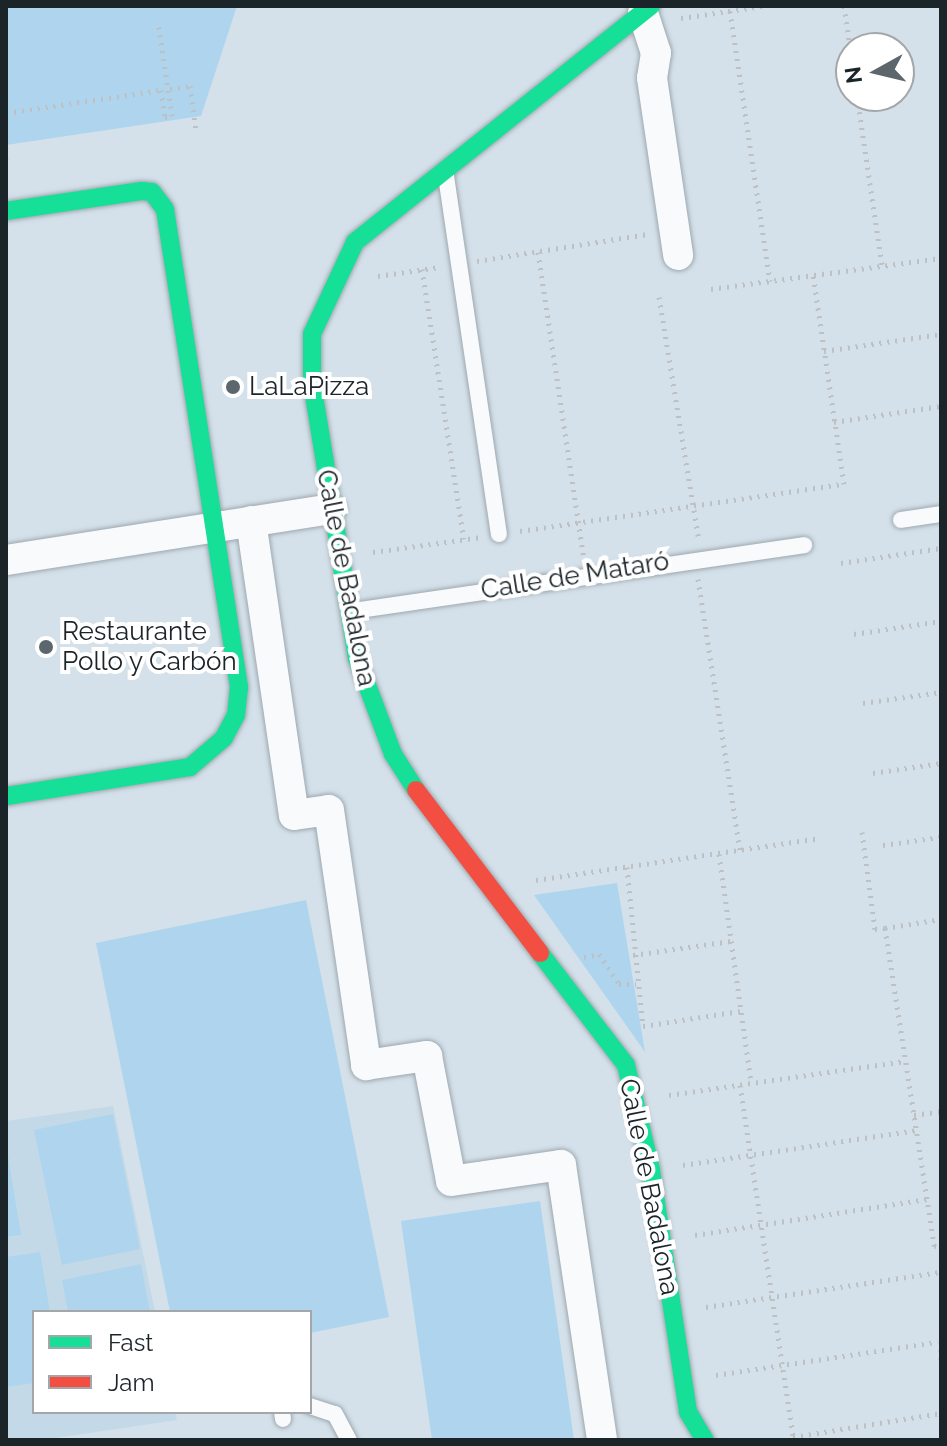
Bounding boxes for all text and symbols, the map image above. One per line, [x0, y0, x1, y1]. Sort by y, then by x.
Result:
north arrow [835, 32, 915, 112]
text: N [839, 65, 867, 85]
place label: LaLaPizza [249, 371, 369, 403]
marker: LaLaPizza [224, 378, 242, 396]
street label: Calle de Badalona [310, 467, 382, 689]
street label: Calle de Mataró [479, 546, 671, 606]
place label: Restaurante Pollo y Carbón [62, 616, 238, 678]
marker: Restaurante Pollo y Carbón [37, 638, 55, 656]
street label: Calle de Badalona [613, 1076, 685, 1298]
legend [32, 1310, 312, 1414]
text: Fast [108, 1328, 153, 1357]
text: Jam [108, 1368, 154, 1397]

